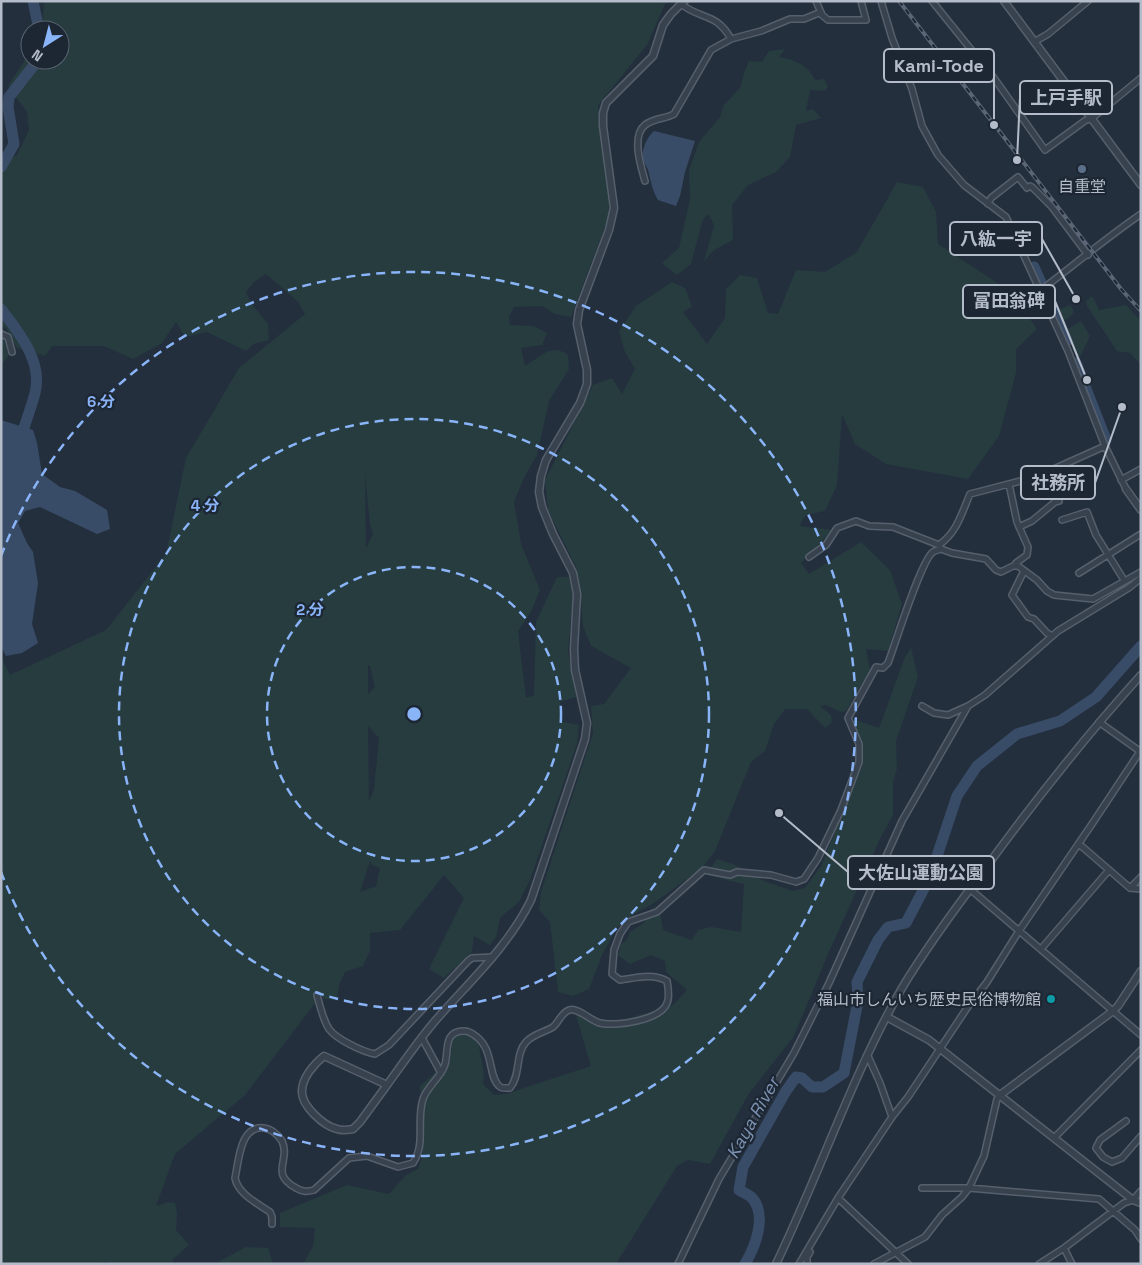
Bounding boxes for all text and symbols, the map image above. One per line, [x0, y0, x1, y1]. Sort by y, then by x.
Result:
north arrow [20, 20, 70, 70]
text: N [28, 45, 46, 66]
callout: Kami-Tode [884, 49, 994, 82]
text: Kami-Tode [894, 54, 984, 77]
callout: 上戸手駅 [1020, 81, 1112, 114]
text: 上戸手駅 [1030, 86, 1102, 109]
marker: 自重堂 [1076, 163, 1088, 175]
place label: 自重堂 [1058, 176, 1106, 197]
callout: 八紘一宇 [950, 222, 1042, 255]
text: 八紘一宇 [960, 227, 1032, 250]
callout: 富田翁碑 [963, 285, 1055, 318]
text: 富田翁碑 [973, 289, 1045, 312]
text: 6 分 [87, 392, 115, 411]
callout: 社務所 [1021, 466, 1095, 499]
text: 社務所 [1031, 471, 1085, 494]
text: 4 分 [191, 496, 219, 515]
text: 2 分 [296, 600, 324, 619]
centre of rings [405, 705, 423, 723]
callout: 大佐山運動公園 [848, 856, 994, 889]
text: 大佐山運動公園 [858, 861, 984, 884]
place label: 福山市しんいち歴史民俗博物館 [817, 989, 1041, 1010]
marker: 福山市しんいち歴史民俗博物館 [1045, 993, 1057, 1005]
water label: Kaya River [721, 1071, 785, 1163]

